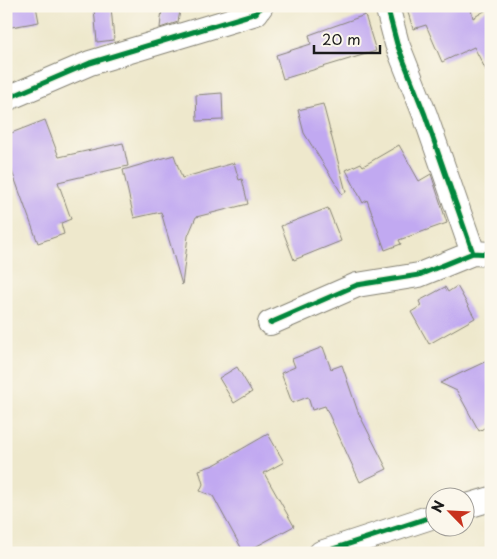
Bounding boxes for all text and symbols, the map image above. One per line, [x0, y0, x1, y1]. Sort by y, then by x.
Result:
scale bar [314, 22, 381, 54]
text: 20 m [322, 27, 361, 50]
north arrow [424, 486, 474, 536]
text: N [426, 497, 450, 516]

